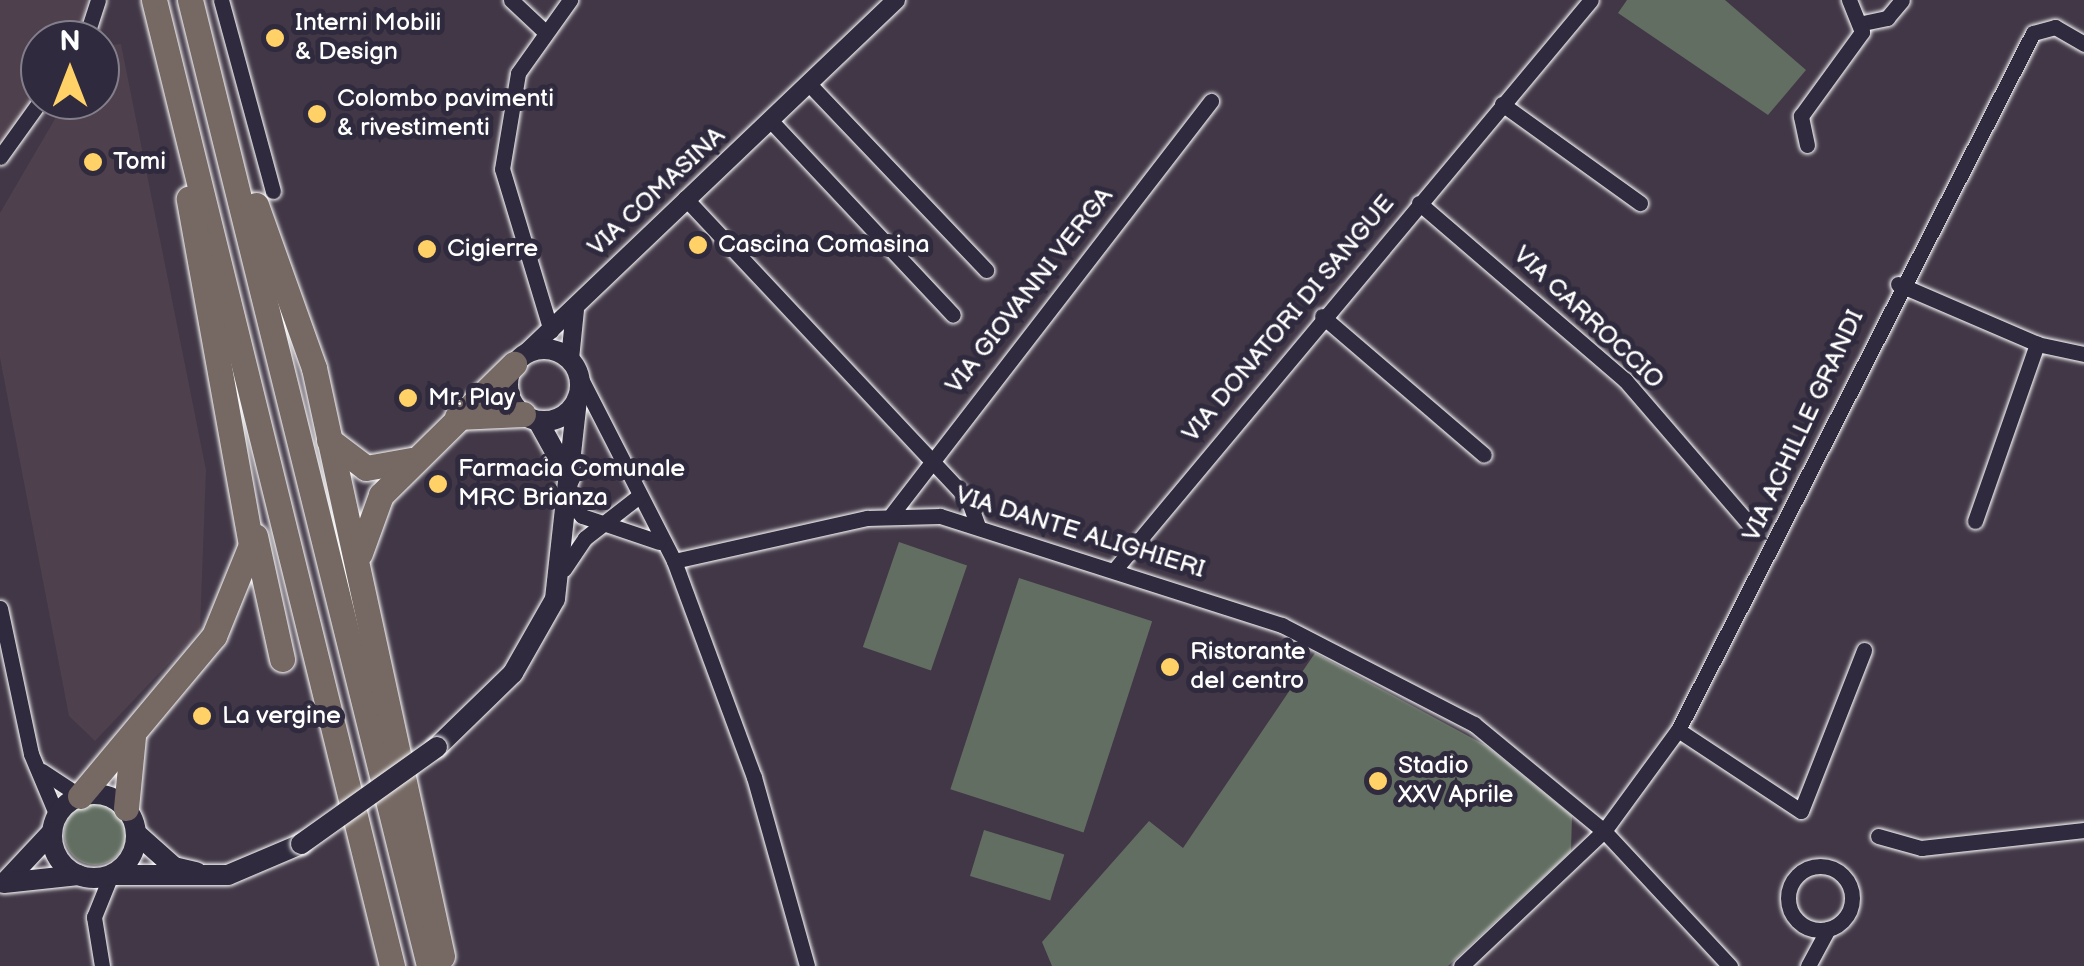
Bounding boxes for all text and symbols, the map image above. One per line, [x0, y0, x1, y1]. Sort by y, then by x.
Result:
place label: Interni Mobili & Design [295, 9, 441, 68]
north arrow [20, 20, 120, 120]
text: N [59, 25, 81, 58]
marker: Interni Mobili & Design [264, 27, 286, 49]
place label: Colombo pavimenti & rivestimenti [337, 85, 554, 144]
marker: Colombo pavimenti & rivestimenti [306, 103, 328, 125]
street label: VIA COMASINA [582, 121, 732, 263]
place label: Tomi [113, 147, 166, 177]
marker: Tomi [82, 151, 104, 173]
street label: VIA GIOVANNI VERGA [940, 182, 1120, 400]
street label: VIA DONATORI DI SANGUE [1177, 189, 1401, 449]
place label: Cascina Comasina [718, 230, 930, 260]
place label: Cigierre [447, 234, 538, 264]
marker: Cascina Comasina [687, 234, 709, 256]
marker: Cigierre [416, 238, 438, 260]
street label: VIA CARROCCIO [1506, 241, 1670, 395]
street label: VIA ACHILLE GRANDI [1737, 305, 1871, 547]
place label: Mr. Play [428, 383, 515, 413]
marker: Mr. Play [397, 387, 419, 409]
place label: Farmacia Comunale MRC Brianza [458, 455, 685, 514]
marker: Farmacia Comunale MRC Brianza [427, 473, 449, 495]
street label: VIA DANTE ALIGHIERI [952, 481, 1208, 585]
place label: Ristorante del centro [1190, 638, 1306, 697]
marker: Ristorante del centro [1159, 656, 1181, 678]
place label: La vergine [222, 701, 341, 731]
marker: La vergine [191, 705, 213, 727]
place label: Stadio XXV Aprile [1398, 752, 1513, 811]
marker: Stadio XXV Aprile [1367, 770, 1389, 792]

